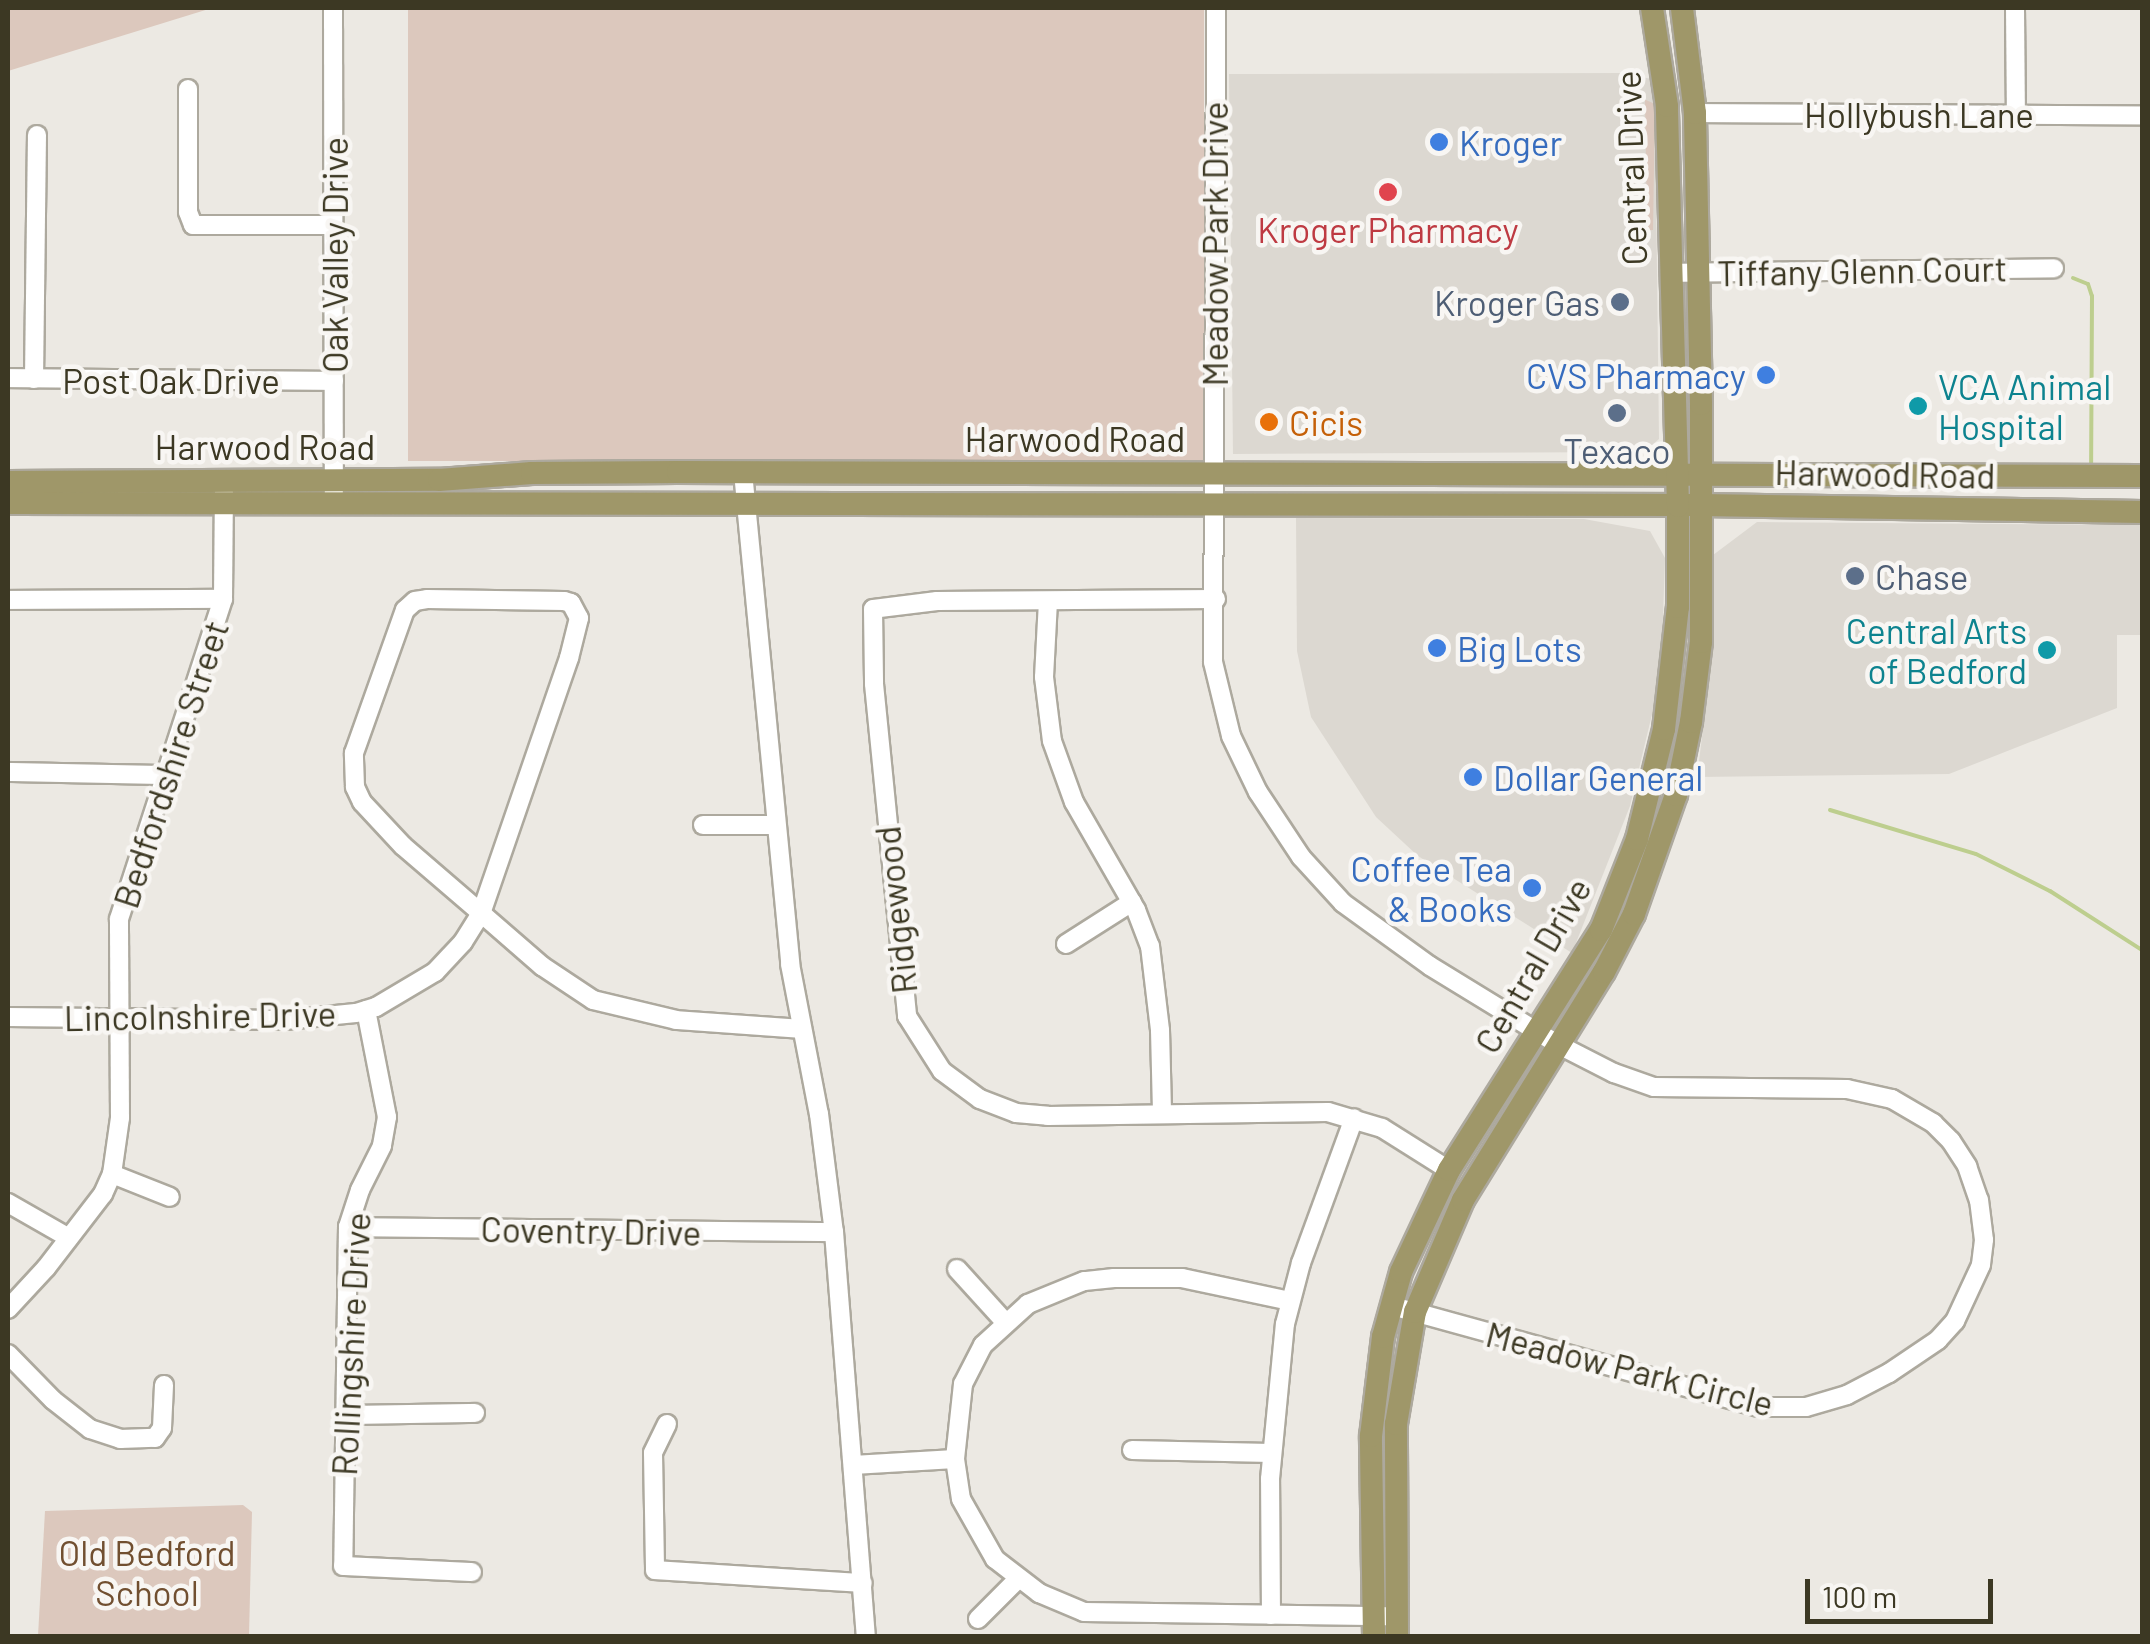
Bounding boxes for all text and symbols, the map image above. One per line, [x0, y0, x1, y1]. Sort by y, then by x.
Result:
street label: Central Drive [1606, 70, 1654, 266]
street label: Hollybush Lane [1804, 93, 2034, 135]
street label: Meadow Park Drive [1193, 102, 1235, 386]
place label: Kroger [1459, 121, 1562, 163]
marker: Kroger [1428, 131, 1450, 153]
street label: Oak Valley Drive [313, 137, 355, 373]
marker: Kroger Pharmacy [1377, 181, 1399, 203]
place label: Kroger Pharmacy [1257, 208, 1519, 250]
street label: Tiffany Glenn Court [1717, 246, 2007, 294]
place label: Kroger Gas [1434, 281, 1600, 323]
marker: Kroger Gas [1609, 291, 1631, 313]
place label: CVS Pharmacy [1526, 354, 1746, 396]
street label: Post Oak Drive [62, 359, 280, 401]
marker: CVS Pharmacy [1755, 364, 1777, 386]
place label: VCA Animal Hospital [1938, 365, 2111, 447]
marker: VCA Animal Hospital [1907, 395, 1929, 417]
place label: Cicis [1289, 401, 1363, 443]
marker: Texaco [1606, 402, 1628, 424]
marker: Cicis [1258, 411, 1280, 433]
street label: Harwood Road [965, 417, 1185, 459]
street label: Harwood Road [155, 425, 375, 467]
place label: Texaco [1563, 429, 1671, 471]
street label: Harwood Road [1774, 450, 1996, 496]
place label: Chase [1875, 555, 1968, 597]
marker: Chase [1844, 565, 1866, 587]
place label: Central Arts of Bedford [1846, 609, 2027, 691]
street label: Bedfordshire Street [104, 615, 236, 913]
place label: Big Lots [1457, 627, 1582, 669]
marker: Big Lots [1426, 637, 1448, 659]
marker: Central Arts of Bedford [2036, 639, 2058, 661]
place label: Dollar General [1493, 756, 1703, 798]
marker: Dollar General [1462, 766, 1484, 788]
street label: Ridgewood [865, 824, 925, 996]
place label: Coffee Tea & Books [1351, 847, 1512, 929]
street label: Central Drive [1465, 870, 1599, 1060]
marker: Coffee Tea & Books [1521, 877, 1543, 899]
street label: Lincolnshire Drive [63, 992, 337, 1038]
street label: Coventry Drive [480, 1207, 702, 1253]
street label: Rollingshire Drive [322, 1211, 378, 1477]
street label: Meadow Park Circle [1482, 1312, 1778, 1424]
park label: Old Bedford School [58, 1531, 236, 1613]
scale bar [1810, 1559, 1998, 1621]
text: 100 m [1822, 1578, 1897, 1614]

